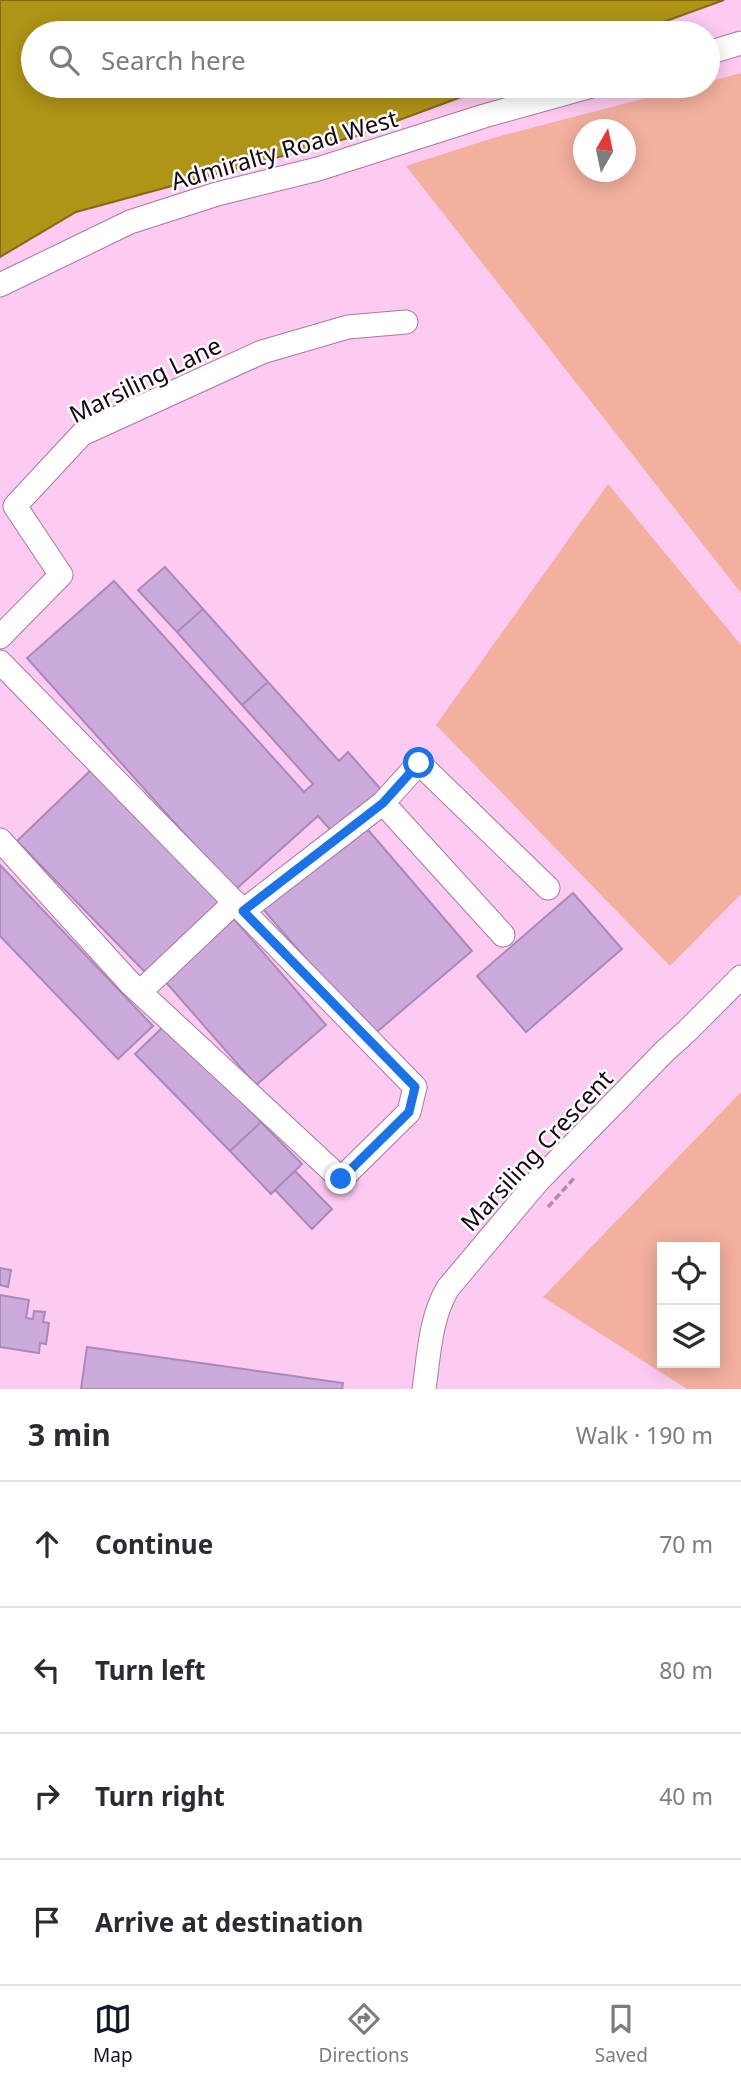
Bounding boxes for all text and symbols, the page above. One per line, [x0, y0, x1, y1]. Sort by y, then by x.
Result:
search box [21, 21, 720, 98]
icon: search [45, 41, 83, 79]
text: Search here [101, 42, 246, 78]
street label: Admiralty Road West [167, 101, 402, 197]
north arrow [573, 119, 636, 182]
street label: Marsiling Lane [63, 328, 227, 430]
route start [403, 747, 434, 778]
street label: Marsiling Crescent [453, 1062, 620, 1238]
route end [325, 1163, 356, 1194]
map controls [657, 1242, 720, 1368]
button: locate [657, 1242, 720, 1305]
button: layers [657, 1305, 720, 1368]
text: 3 min [28, 1414, 111, 1455]
text: Walk · 190 m [576, 1419, 713, 1451]
icon: ahead [28, 1525, 66, 1563]
text: Continue [95, 1526, 213, 1562]
text: 70 m [659, 1528, 713, 1560]
icon: left [28, 1651, 66, 1689]
text: Turn left [95, 1652, 206, 1688]
text: 80 m [659, 1654, 713, 1686]
icon: right [28, 1777, 66, 1815]
text: Turn right [95, 1778, 225, 1814]
text: 40 m [659, 1780, 713, 1812]
icon: arrive [28, 1903, 66, 1941]
text: Arrive at destination [95, 1904, 364, 1940]
tab: Map [93, 2000, 133, 2068]
tab: Directions [319, 2000, 409, 2068]
tab: Saved [595, 2000, 648, 2068]

